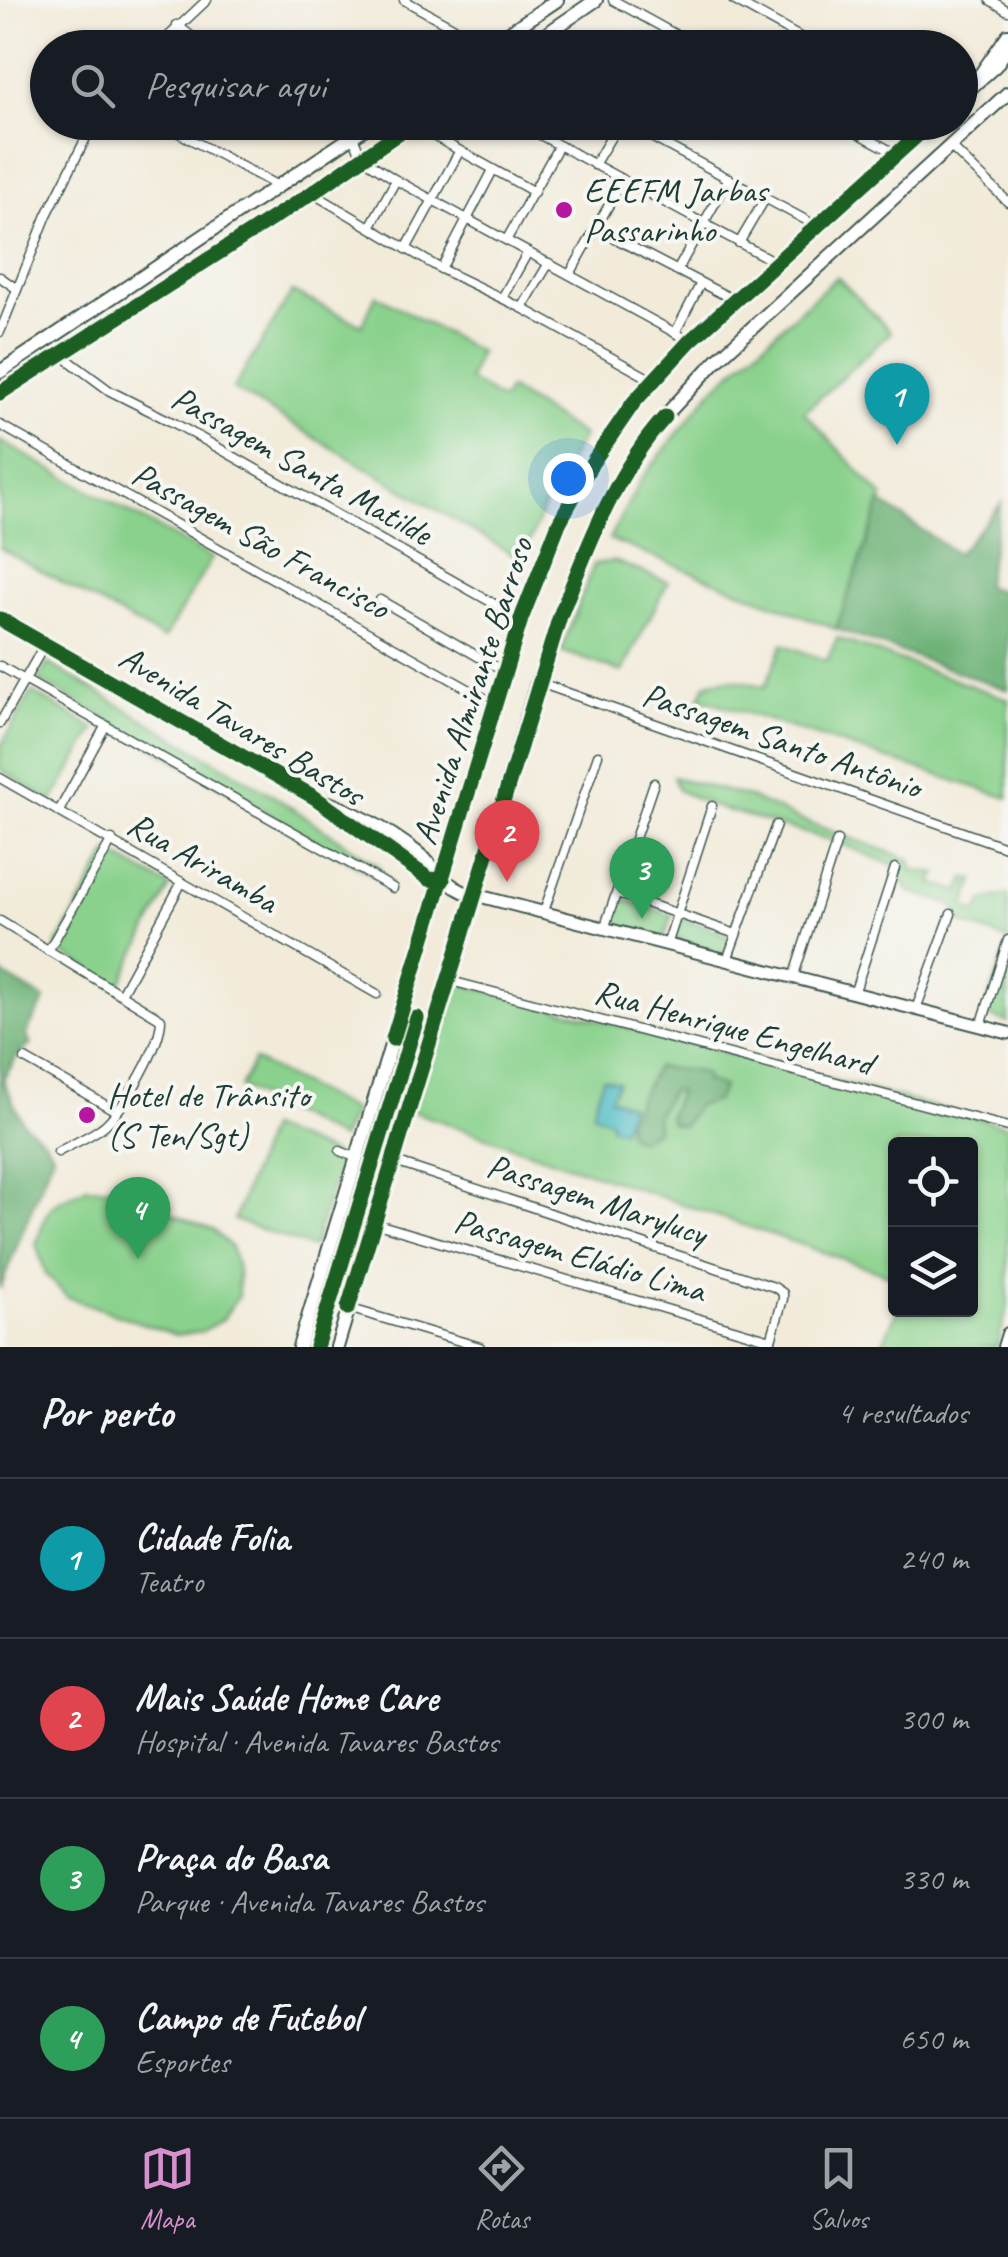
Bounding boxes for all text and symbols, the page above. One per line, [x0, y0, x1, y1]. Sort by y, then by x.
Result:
search box [30, 30, 978, 140]
icon: search [65, 58, 120, 113]
text: Pesquisar aqui [145, 62, 326, 109]
place label: EEEFM Jarbas Passarinho [584, 168, 770, 253]
marker: EEEFM Jarbas Passarinho [553, 199, 575, 221]
pin: 1 [864, 362, 930, 445]
street label: Passagem Santa Matilde [164, 375, 442, 557]
street label: Passagem São Francisco [124, 451, 399, 631]
your location [543, 453, 594, 504]
street label: Avenida Almirante Barroso [402, 531, 544, 850]
street label: Avenida Tavares Bastos [111, 635, 375, 818]
street label: Passagem Santo Antônio [637, 672, 930, 810]
pin: 2 [474, 800, 540, 882]
street label: Rua Ariramba [119, 801, 288, 924]
pin: 3 [610, 836, 674, 919]
street label: Rua Henrique Engelhard [590, 969, 883, 1088]
place label: Hotel de Trânsito (S Ten/Sgt) [107, 1073, 313, 1158]
marker: Hotel de Trânsito (S Ten/Sgt) [76, 1104, 98, 1126]
map controls [888, 1137, 978, 1317]
button: locate [888, 1137, 978, 1227]
street label: Passagem Marylucy [481, 1143, 715, 1257]
pin: 4 [106, 1176, 170, 1259]
street label: Passagem Eládio Lima [449, 1198, 713, 1314]
button: layers [888, 1227, 978, 1317]
text: Por perto [40, 1386, 173, 1439]
text: 4 resultados [837, 1392, 968, 1433]
text: Cidade Folia [135, 1514, 289, 1561]
text: 1 [65, 1538, 80, 1579]
text: 240 m [899, 1538, 968, 1579]
text: Teatro [135, 1561, 203, 1602]
text: Mais Saúde Home Care [135, 1674, 438, 1721]
text: 2 [65, 1698, 80, 1739]
text: 300 m [899, 1698, 968, 1739]
text: Hospital · Avenida Tavares Bastos [135, 1721, 498, 1762]
text: Praça do Basa [135, 1834, 327, 1881]
text: 3 [65, 1858, 80, 1899]
text: 330 m [899, 1858, 968, 1899]
text: Parque · Avenida Tavares Bastos [135, 1881, 484, 1922]
text: Campo de Futebol [135, 1994, 360, 2041]
text: 4 [65, 2018, 80, 2059]
text: 650 m [899, 2018, 968, 2059]
text: Esportes [135, 2041, 230, 2082]
tab: Mapa [140, 2141, 195, 2236]
tab: Rotas [474, 2141, 529, 2236]
tab: Salvos [809, 2141, 868, 2236]

